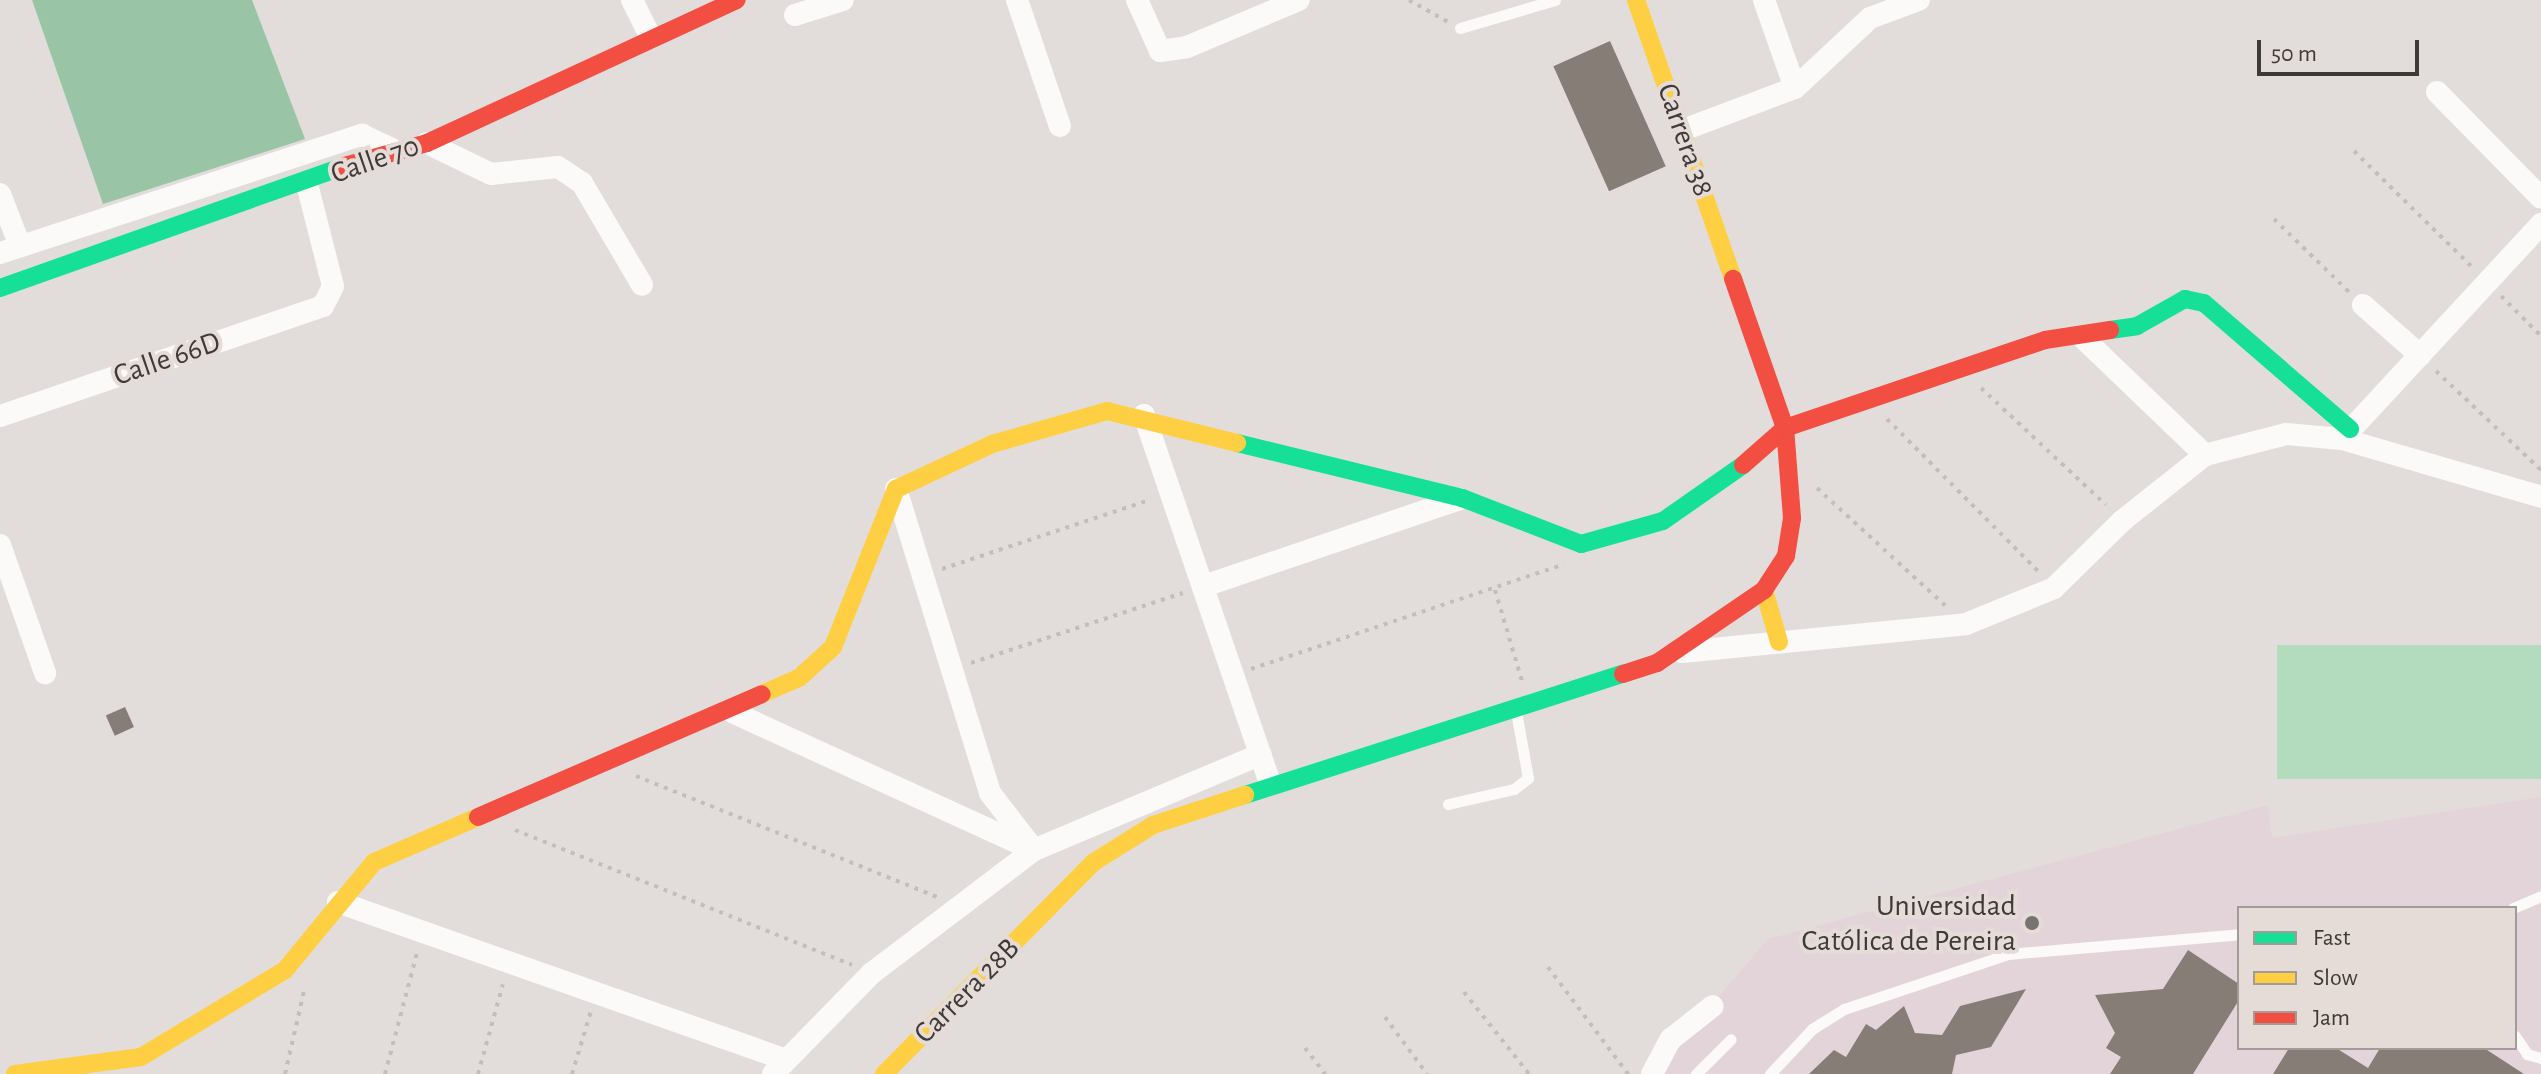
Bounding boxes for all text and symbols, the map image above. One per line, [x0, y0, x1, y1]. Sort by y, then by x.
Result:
scale bar [2261, 24, 2423, 74]
text: 50 m [2271, 42, 2317, 66]
street label: Carrera 38 [1649, 79, 1721, 201]
street label: Calle 70 [326, 128, 424, 192]
street label: Calle 66D [109, 324, 225, 394]
place label: Universidad Católica de Pereira [1801, 888, 2016, 958]
legend [2237, 906, 2517, 1050]
marker: Universidad Católica de Pereira [2023, 914, 2041, 932]
text: Fast [2313, 926, 2350, 950]
street label: Carrera 28B [907, 931, 1027, 1051]
text: Slow [2313, 966, 2358, 990]
text: Jam [2313, 1006, 2350, 1030]

